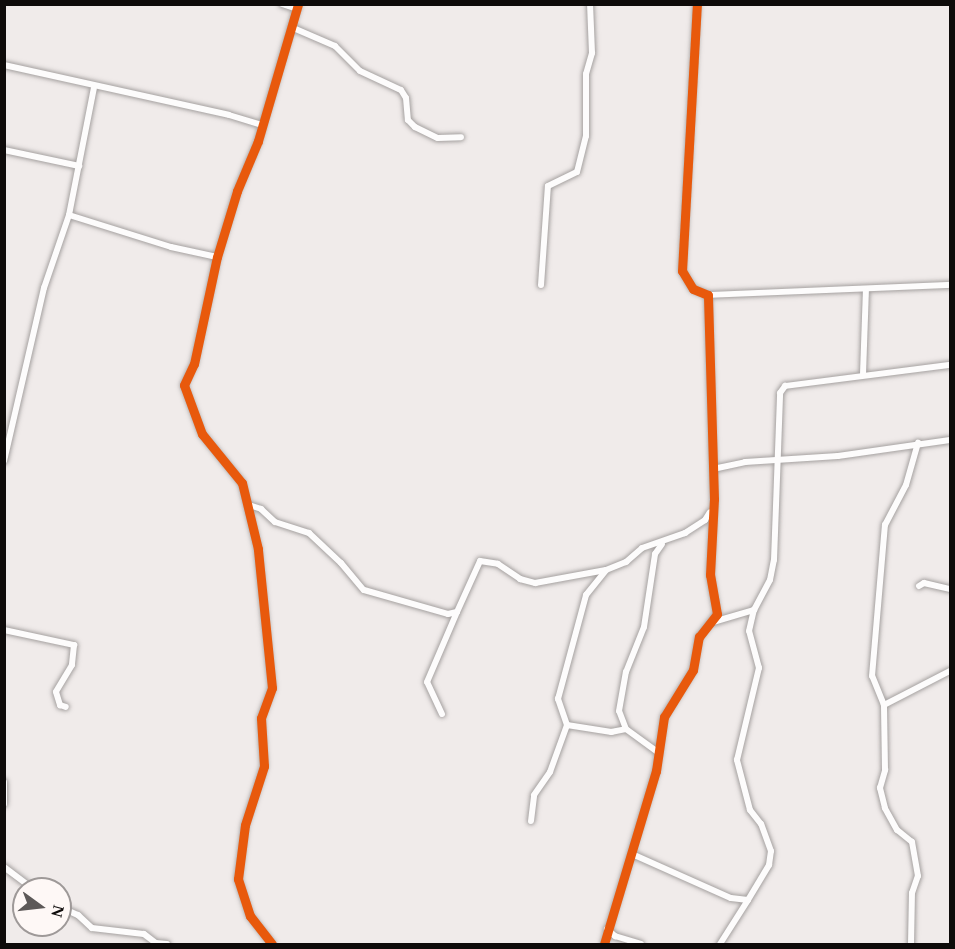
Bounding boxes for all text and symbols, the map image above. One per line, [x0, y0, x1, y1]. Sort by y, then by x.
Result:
north arrow [12, 877, 72, 937]
text: N [48, 903, 68, 919]

